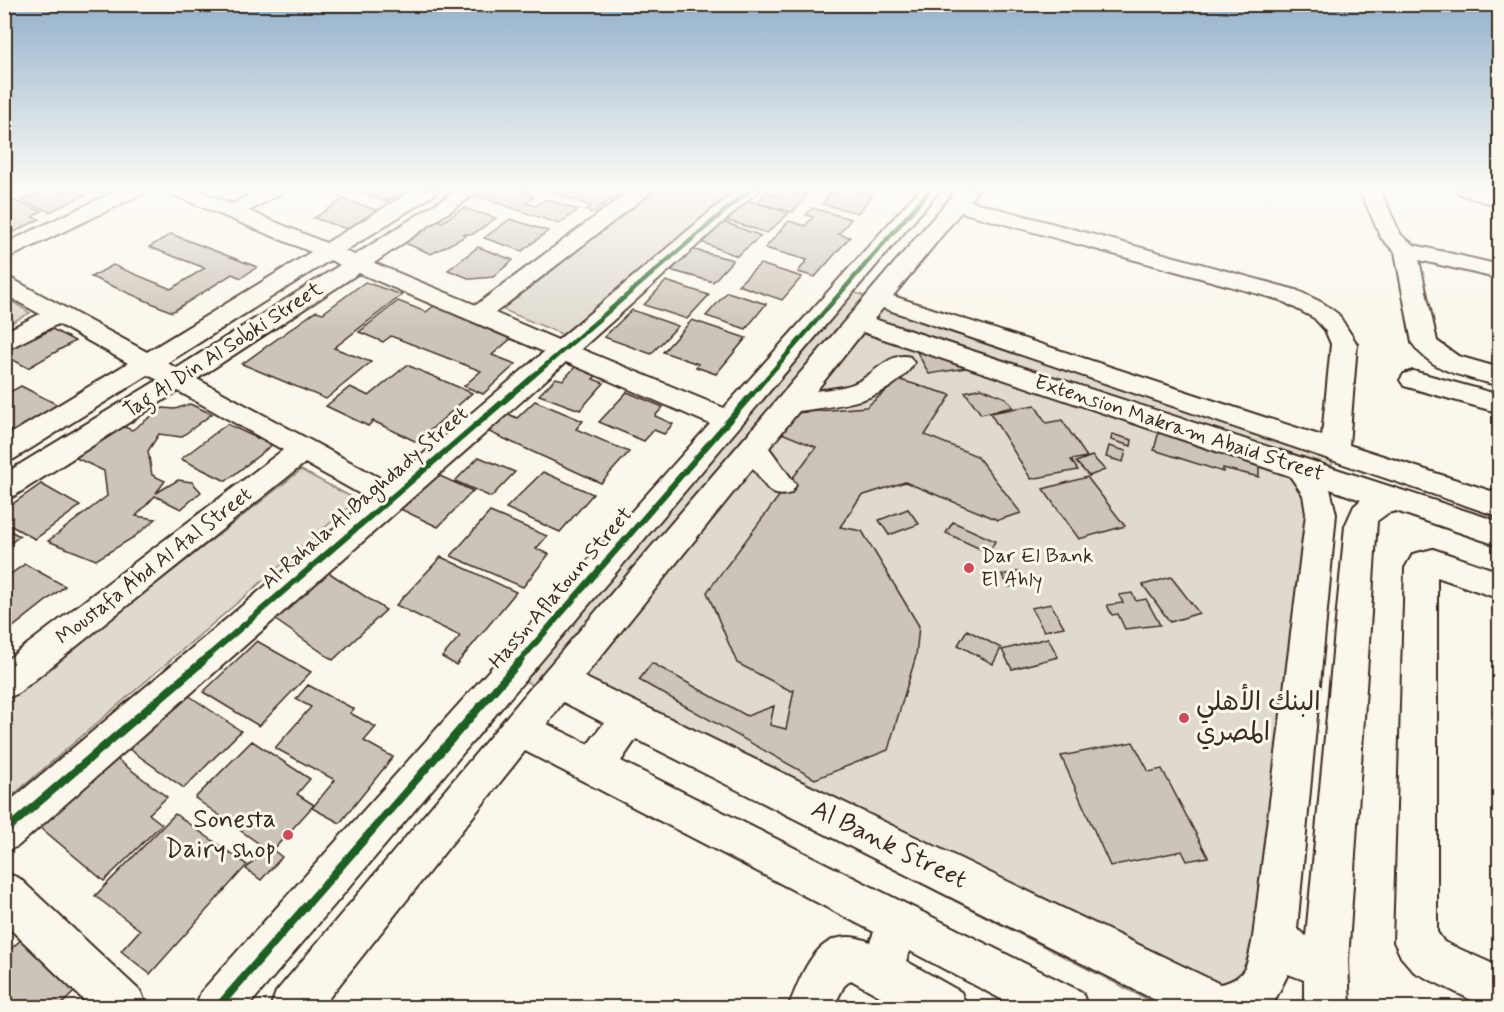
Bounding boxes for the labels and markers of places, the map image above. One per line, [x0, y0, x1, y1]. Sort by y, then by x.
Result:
place label: Dar El Bank El Ahly [981, 542, 1093, 594]
marker: Dar El Bank El Ahly [962, 561, 976, 575]
place label: البنك الأهلي المصري [1196, 683, 1321, 750]
marker: البنك الأهلي المصري [1177, 711, 1191, 725]
place label: Sonesta Dairy shop [165, 803, 276, 867]
marker: Sonesta Dairy shop [281, 828, 295, 842]

